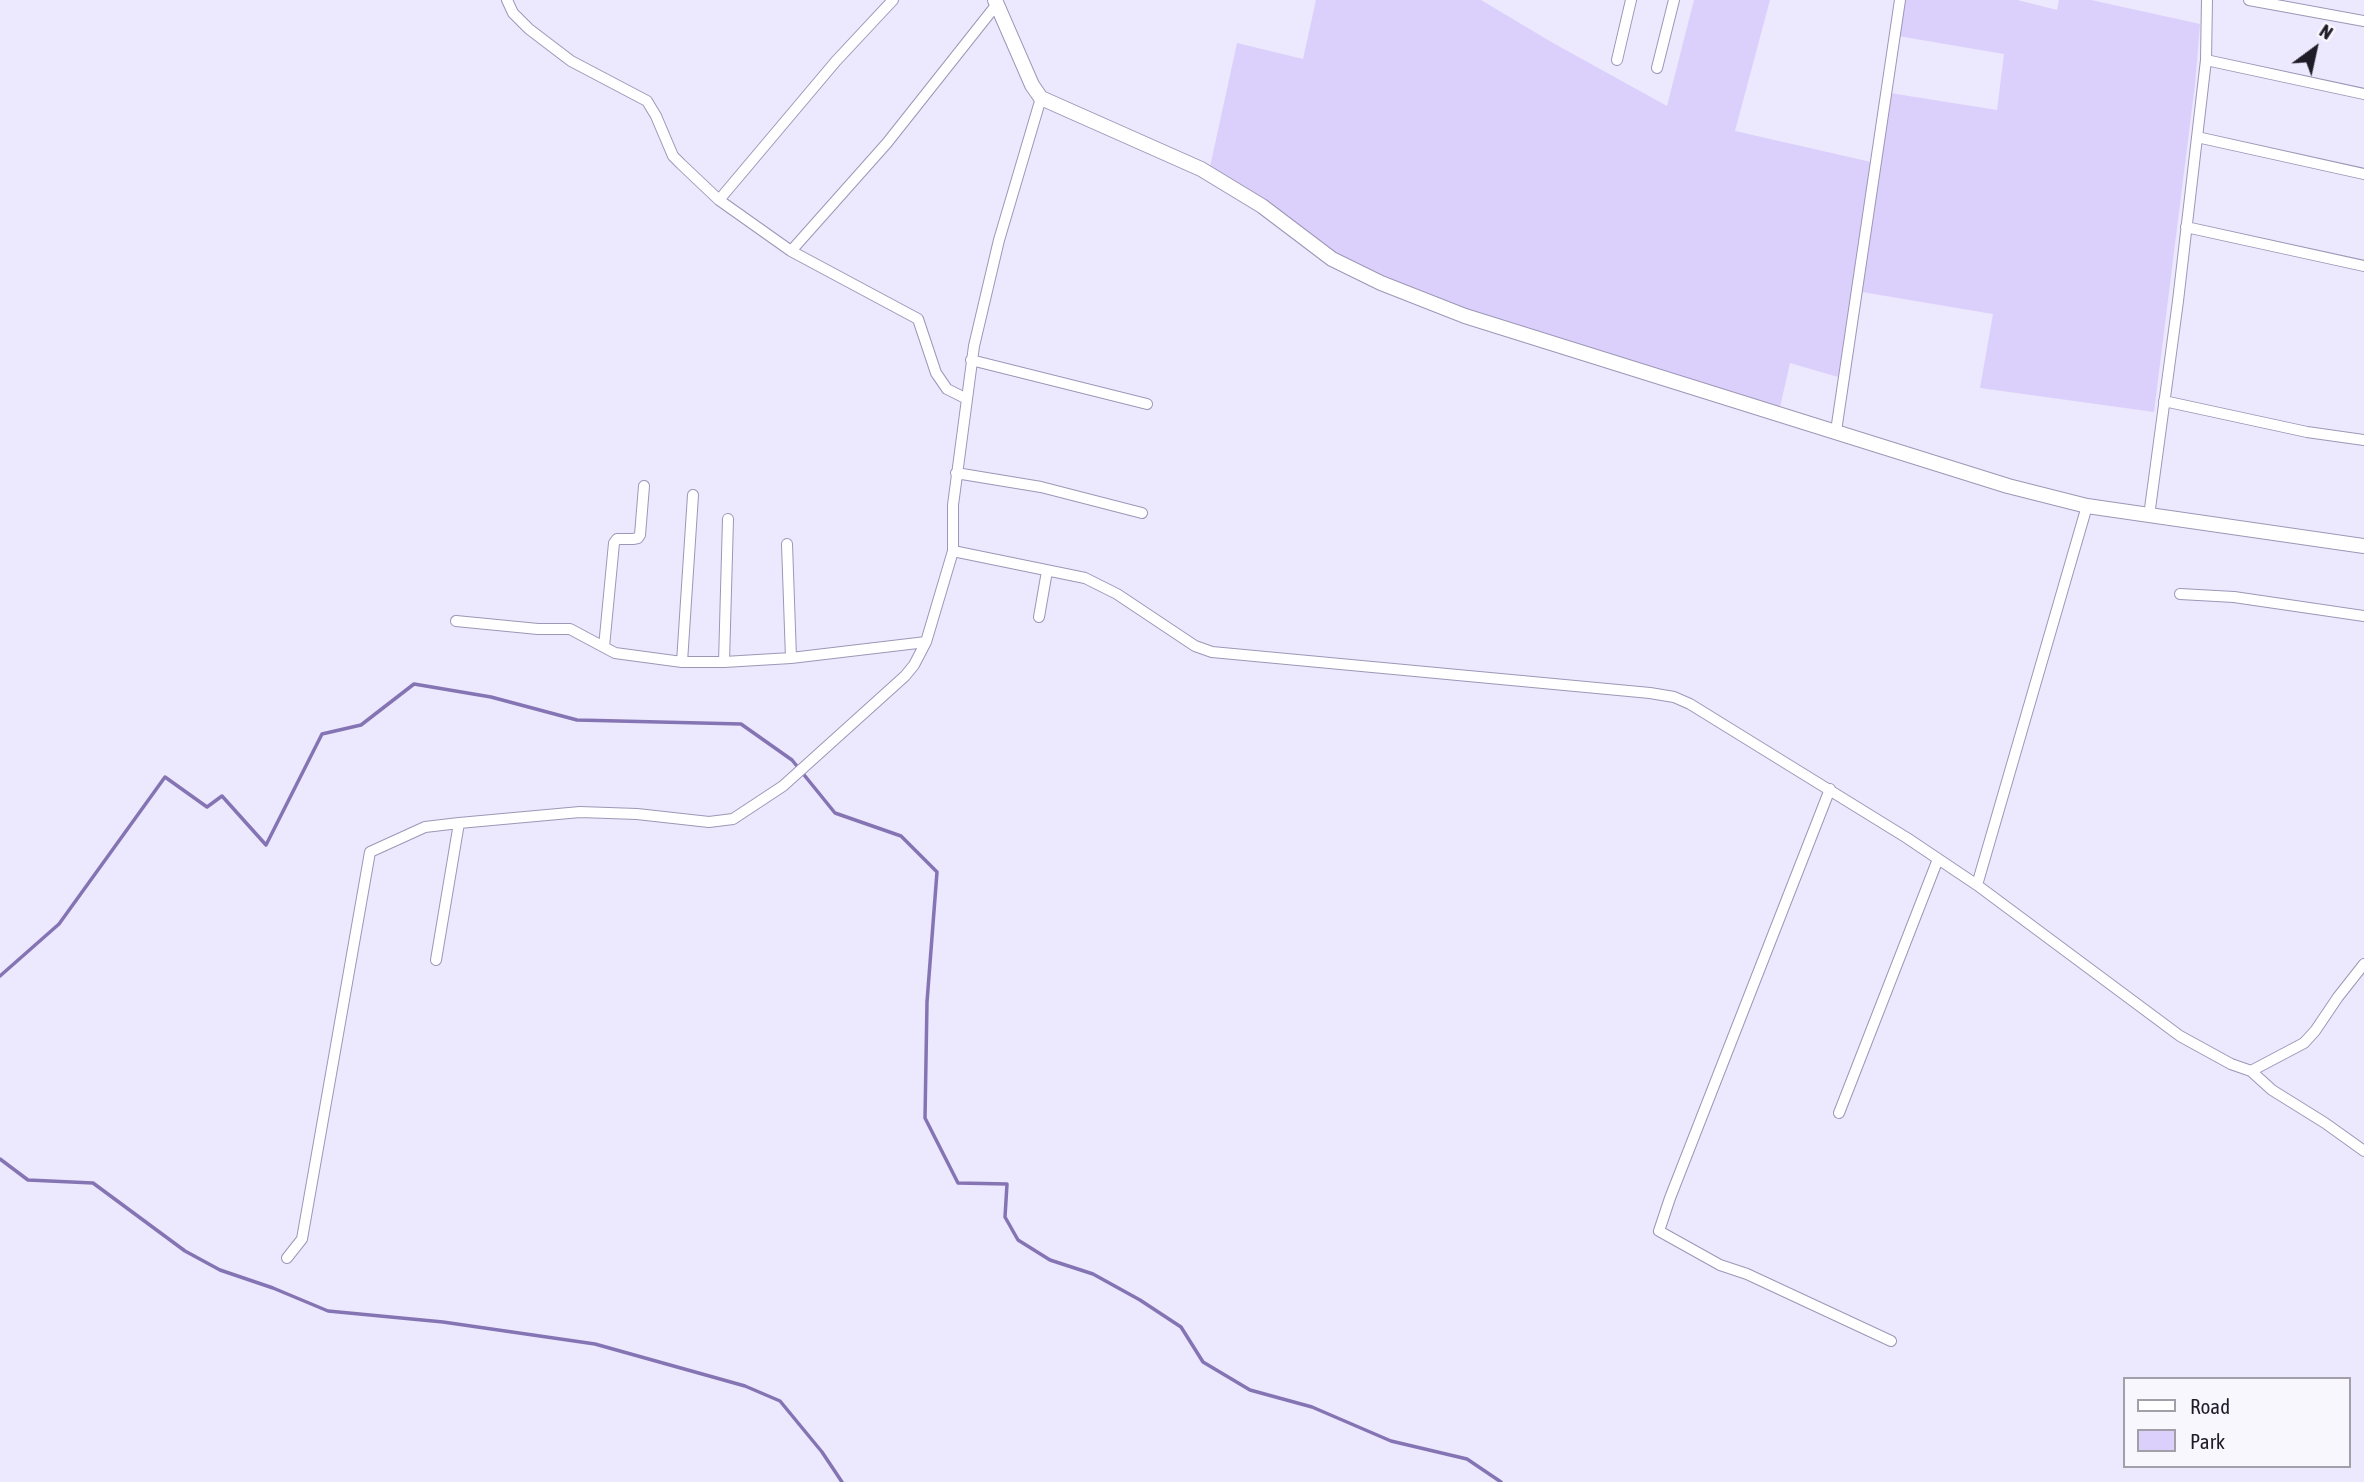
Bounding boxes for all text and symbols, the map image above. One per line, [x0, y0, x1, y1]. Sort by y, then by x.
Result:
north arrow [2280, 14, 2350, 84]
text: N [2316, 19, 2337, 44]
legend [2122, 1377, 2350, 1468]
text: Road [2190, 1394, 2230, 1418]
text: Park [2190, 1429, 2225, 1453]

